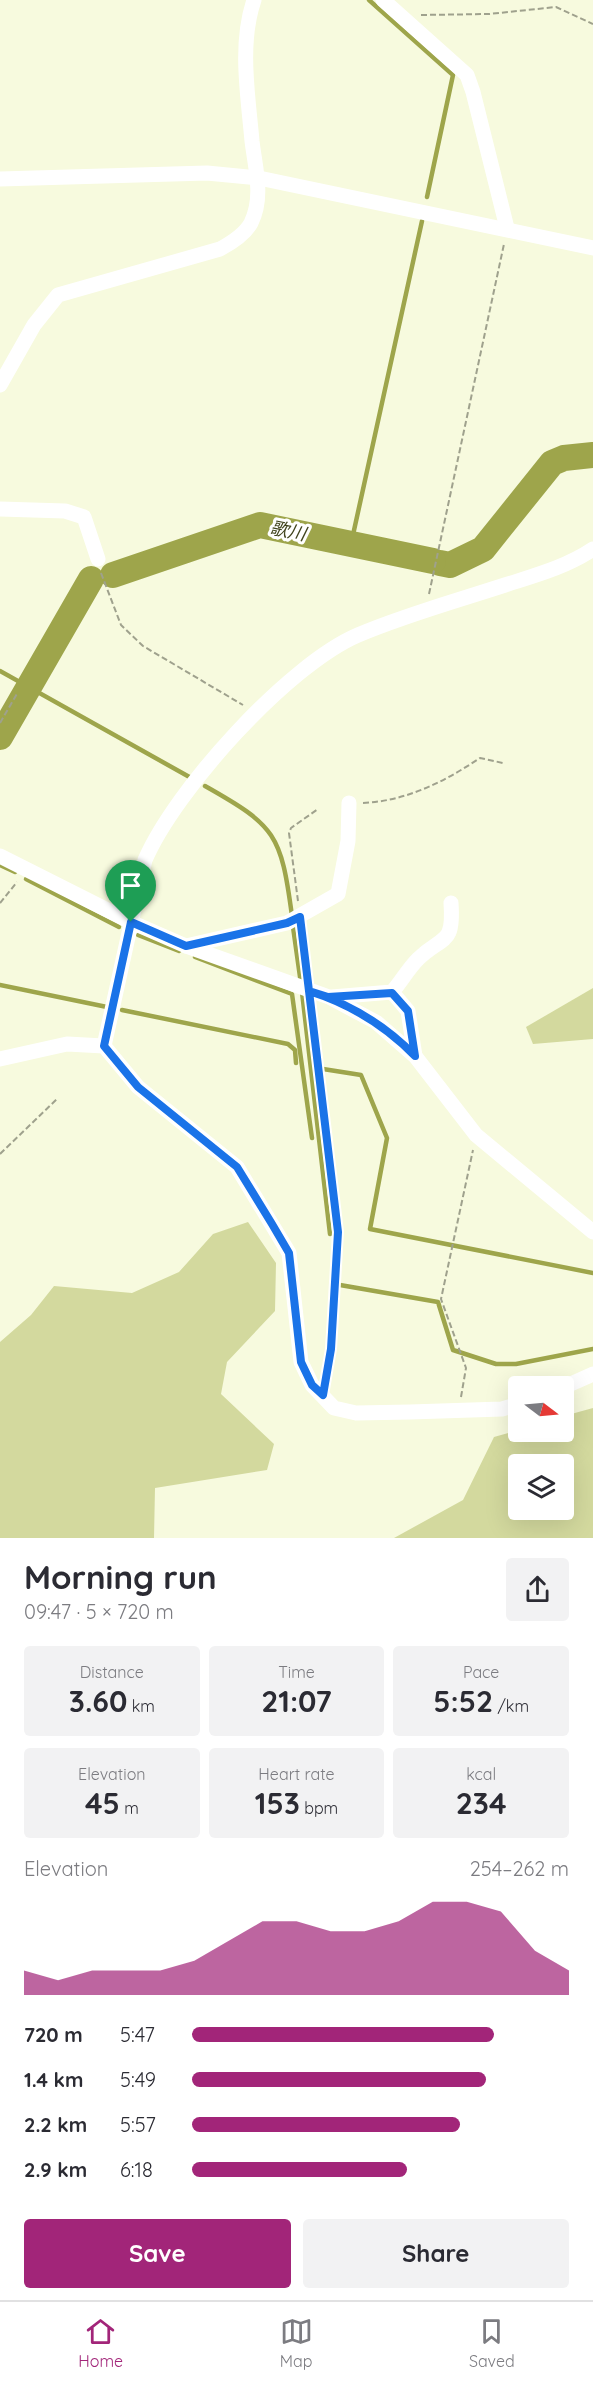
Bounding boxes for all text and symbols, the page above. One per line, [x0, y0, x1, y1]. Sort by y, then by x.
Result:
water label: 歌川 [268, 516, 310, 546]
pin [105, 860, 156, 922]
icon: arrive [114, 869, 147, 902]
north arrow [508, 1376, 574, 1442]
map controls [508, 1376, 574, 1520]
button: layers [508, 1454, 574, 1520]
text: Morning run [24, 1556, 217, 1597]
button: share [506, 1558, 569, 1621]
text: 09:47 · 5 × 720 m [24, 1599, 174, 1624]
text: Distance [80, 1662, 144, 1682]
text: Time [278, 1662, 315, 1682]
text: Pace [463, 1662, 499, 1682]
text: 3.60 [69, 1682, 127, 1720]
text: 21:07 [261, 1682, 332, 1720]
text: 5:52 [433, 1682, 493, 1720]
text: km [127, 1696, 155, 1716]
text: /km [493, 1696, 529, 1716]
text: Elevation [78, 1764, 146, 1784]
text: Heart rate [258, 1764, 335, 1784]
text: kcal [466, 1764, 496, 1784]
text: 45 [85, 1784, 120, 1822]
text: 153 [255, 1784, 300, 1822]
text: 234 [456, 1784, 507, 1822]
text: m [120, 1798, 139, 1818]
text: bpm [300, 1798, 338, 1818]
text: Elevation [24, 1856, 108, 1881]
text: 254–262 m [470, 1856, 569, 1881]
text: 720 m [24, 2022, 83, 2047]
text: 5:47 [120, 2022, 155, 2047]
text: 1.4 km [24, 2067, 83, 2092]
text: 5:49 [120, 2067, 156, 2092]
text: 2.2 km [24, 2112, 87, 2137]
text: 5:57 [120, 2112, 156, 2137]
text: 2.9 km [24, 2157, 87, 2182]
text: 6:18 [120, 2157, 153, 2182]
button: Save [24, 2219, 291, 2288]
button: Share [303, 2219, 569, 2288]
tab: Home [78, 2315, 123, 2371]
tab: Map [280, 2315, 313, 2371]
tab: Saved [469, 2315, 515, 2371]

